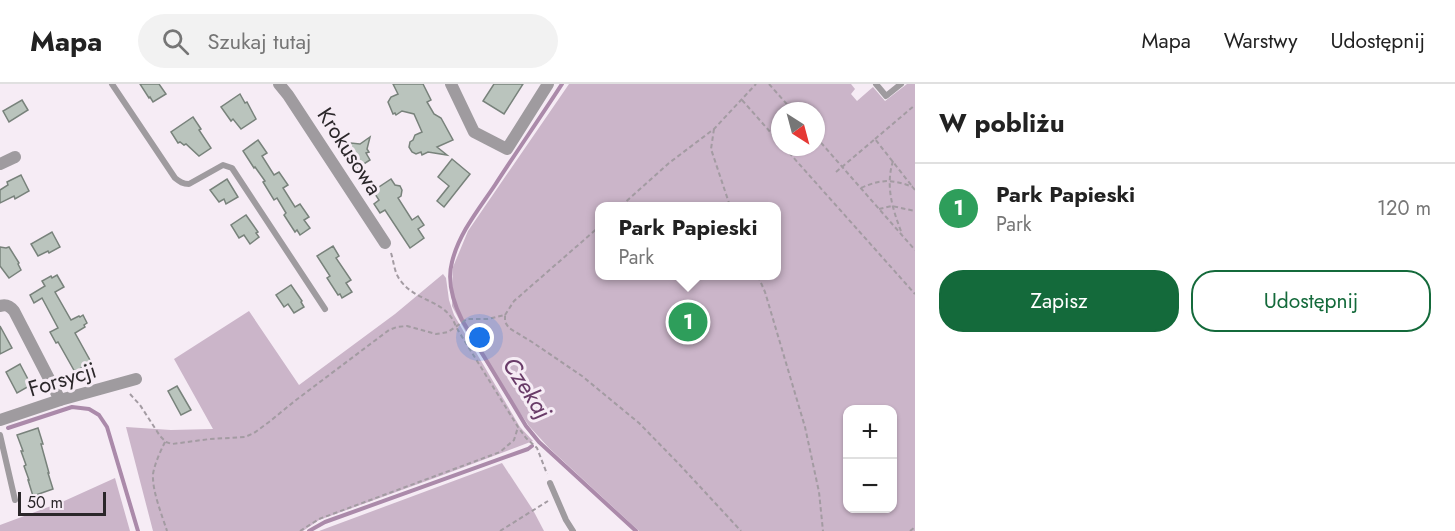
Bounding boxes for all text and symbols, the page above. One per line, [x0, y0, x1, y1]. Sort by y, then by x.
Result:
search box [138, 14, 558, 68]
text: Mapa [30, 21, 102, 62]
icon: search [159, 25, 192, 58]
text: Szukaj tutaj [207, 25, 311, 57]
text: Mapa [1142, 26, 1191, 56]
text: Warstwy [1224, 26, 1297, 56]
text: Udostępnij [1330, 26, 1425, 56]
street label: Krokusowa [310, 101, 390, 201]
north arrow [771, 102, 825, 156]
text: W pobliżu [939, 104, 1065, 142]
text: Park Papieski [996, 178, 1135, 210]
text: 1 [953, 194, 964, 223]
text: 120 m [1377, 194, 1431, 223]
popup [595, 202, 781, 280]
text: Park [996, 210, 1032, 239]
text: Park Papieski [618, 211, 758, 243]
text: Park [618, 243, 654, 272]
button: Zapisz [939, 270, 1179, 332]
button: Udostępnij [1191, 270, 1431, 332]
pin: 1 [668, 300, 708, 344]
your location [465, 323, 494, 352]
water label: Czekaj [494, 350, 561, 427]
street label: Forsycji [24, 354, 100, 404]
map controls [843, 405, 897, 513]
button: + [843, 405, 897, 459]
button: − [843, 459, 897, 513]
scale bar [18, 489, 106, 516]
text: 50 m [27, 491, 63, 514]

